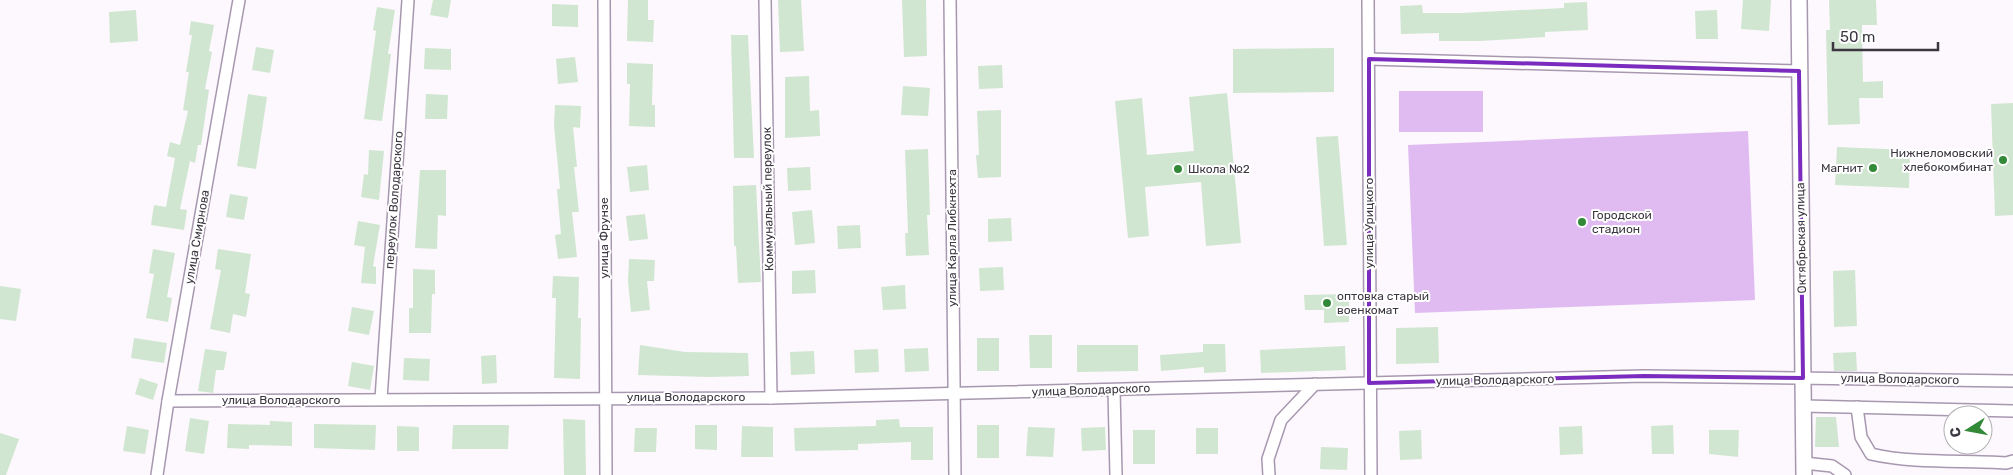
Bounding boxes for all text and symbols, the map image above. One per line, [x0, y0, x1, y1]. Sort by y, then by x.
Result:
scale bar [1833, 20, 1938, 52]
text: 50 m [1840, 28, 1875, 46]
street label: Коммунальный переулок [760, 126, 776, 271]
street label: переулок Володарского [382, 131, 406, 269]
place label: Нижнеломовский хлебокомбинат [1890, 146, 1993, 174]
marker: Нижнеломовский хлебокомбинат [1997, 154, 2009, 166]
place label: Магнит [1821, 161, 1863, 175]
place label: Школа №2 [1188, 162, 1250, 176]
marker: Магнит [1867, 162, 1879, 174]
marker: Школа №2 [1172, 163, 1184, 175]
street label: улица Карла Либкнехта [945, 169, 959, 307]
street label: улица Урицкого [1362, 177, 1376, 268]
street label: Октябрьская улица [1793, 182, 1809, 294]
street label: улица Смирнова [182, 189, 212, 285]
street label: улица Фрунзе [597, 197, 611, 279]
place label: Городской стадион [1592, 208, 1652, 236]
marker: Городской стадион [1576, 216, 1588, 228]
place label: оптовка старый военкомат [1337, 289, 1429, 317]
marker: оптовка старый военкомат [1321, 297, 1333, 309]
street label: улица Володарского [1841, 371, 1960, 387]
street label: улица Володарского [1436, 372, 1555, 388]
street label: улица Володарского [1031, 381, 1151, 399]
street label: улица Володарского [627, 390, 745, 404]
street label: улица Володарского [222, 393, 340, 407]
north arrow [1943, 405, 1993, 455]
text: С [1946, 426, 1965, 439]

